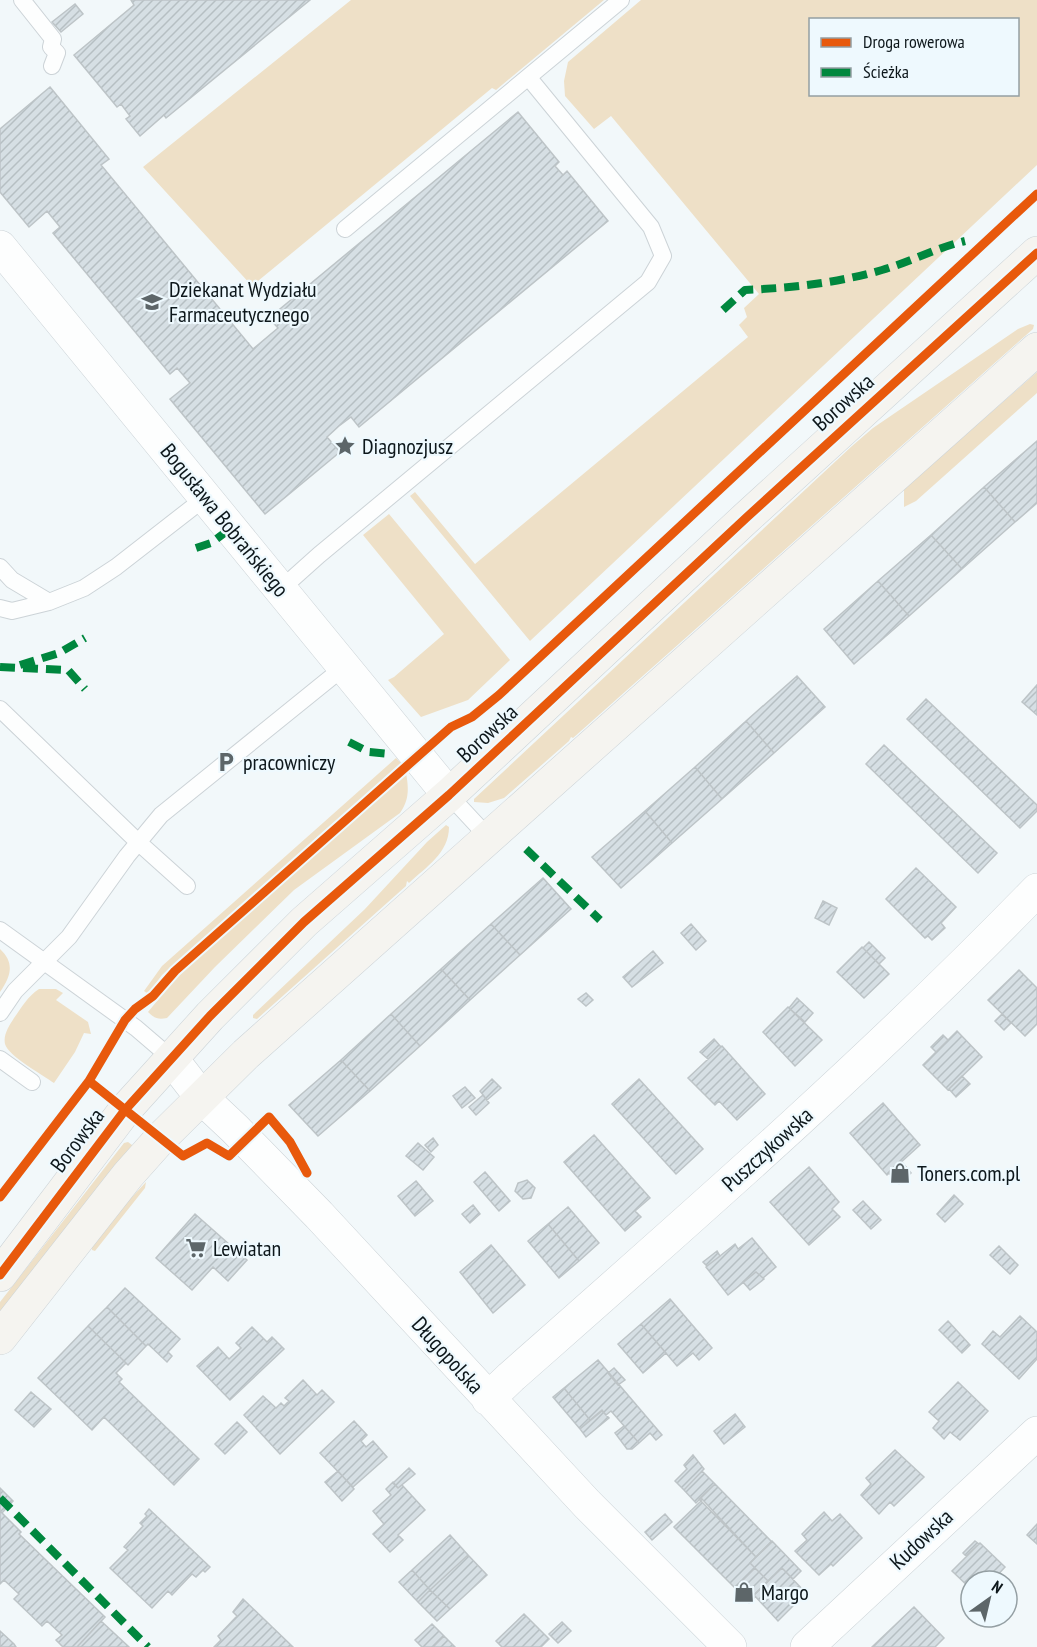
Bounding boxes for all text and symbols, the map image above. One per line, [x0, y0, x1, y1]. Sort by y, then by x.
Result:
legend [809, 18, 1019, 96]
text: Droga rowerowa [863, 30, 965, 53]
text: Ścieżka [863, 60, 909, 83]
place label: Dziekanat Wydziału Farmaceutycznego [169, 275, 317, 328]
school or university icon: Dziekanat Wydziału Farmaceutycznego [140, 290, 164, 314]
street label: Borowska [807, 367, 879, 437]
place label: Diagnozjusz [362, 432, 453, 460]
place icon: Diagnozjusz [333, 434, 357, 458]
street label: Bogusława Bobrańskiego [155, 438, 295, 602]
street label: Borowska [451, 698, 523, 768]
place label: pracowniczy [243, 748, 336, 776]
parking icon: pracowniczy [214, 750, 238, 774]
street label: Puszczykowska [716, 1101, 818, 1197]
street label: Borowska [44, 1102, 110, 1178]
place label: Toners.com.pl [917, 1159, 1021, 1187]
shop icon: Toners.com.pl [888, 1161, 912, 1185]
place label: Lewiatan [213, 1234, 281, 1262]
supermarket icon: Lewiatan [184, 1236, 208, 1260]
street label: Długopolska [406, 1311, 490, 1399]
street label: Kudowska [883, 1503, 959, 1575]
north arrow [959, 1569, 1019, 1629]
text: N [988, 1576, 1007, 1597]
place label: Margo [761, 1578, 809, 1606]
shop icon: Margo [732, 1580, 756, 1604]

